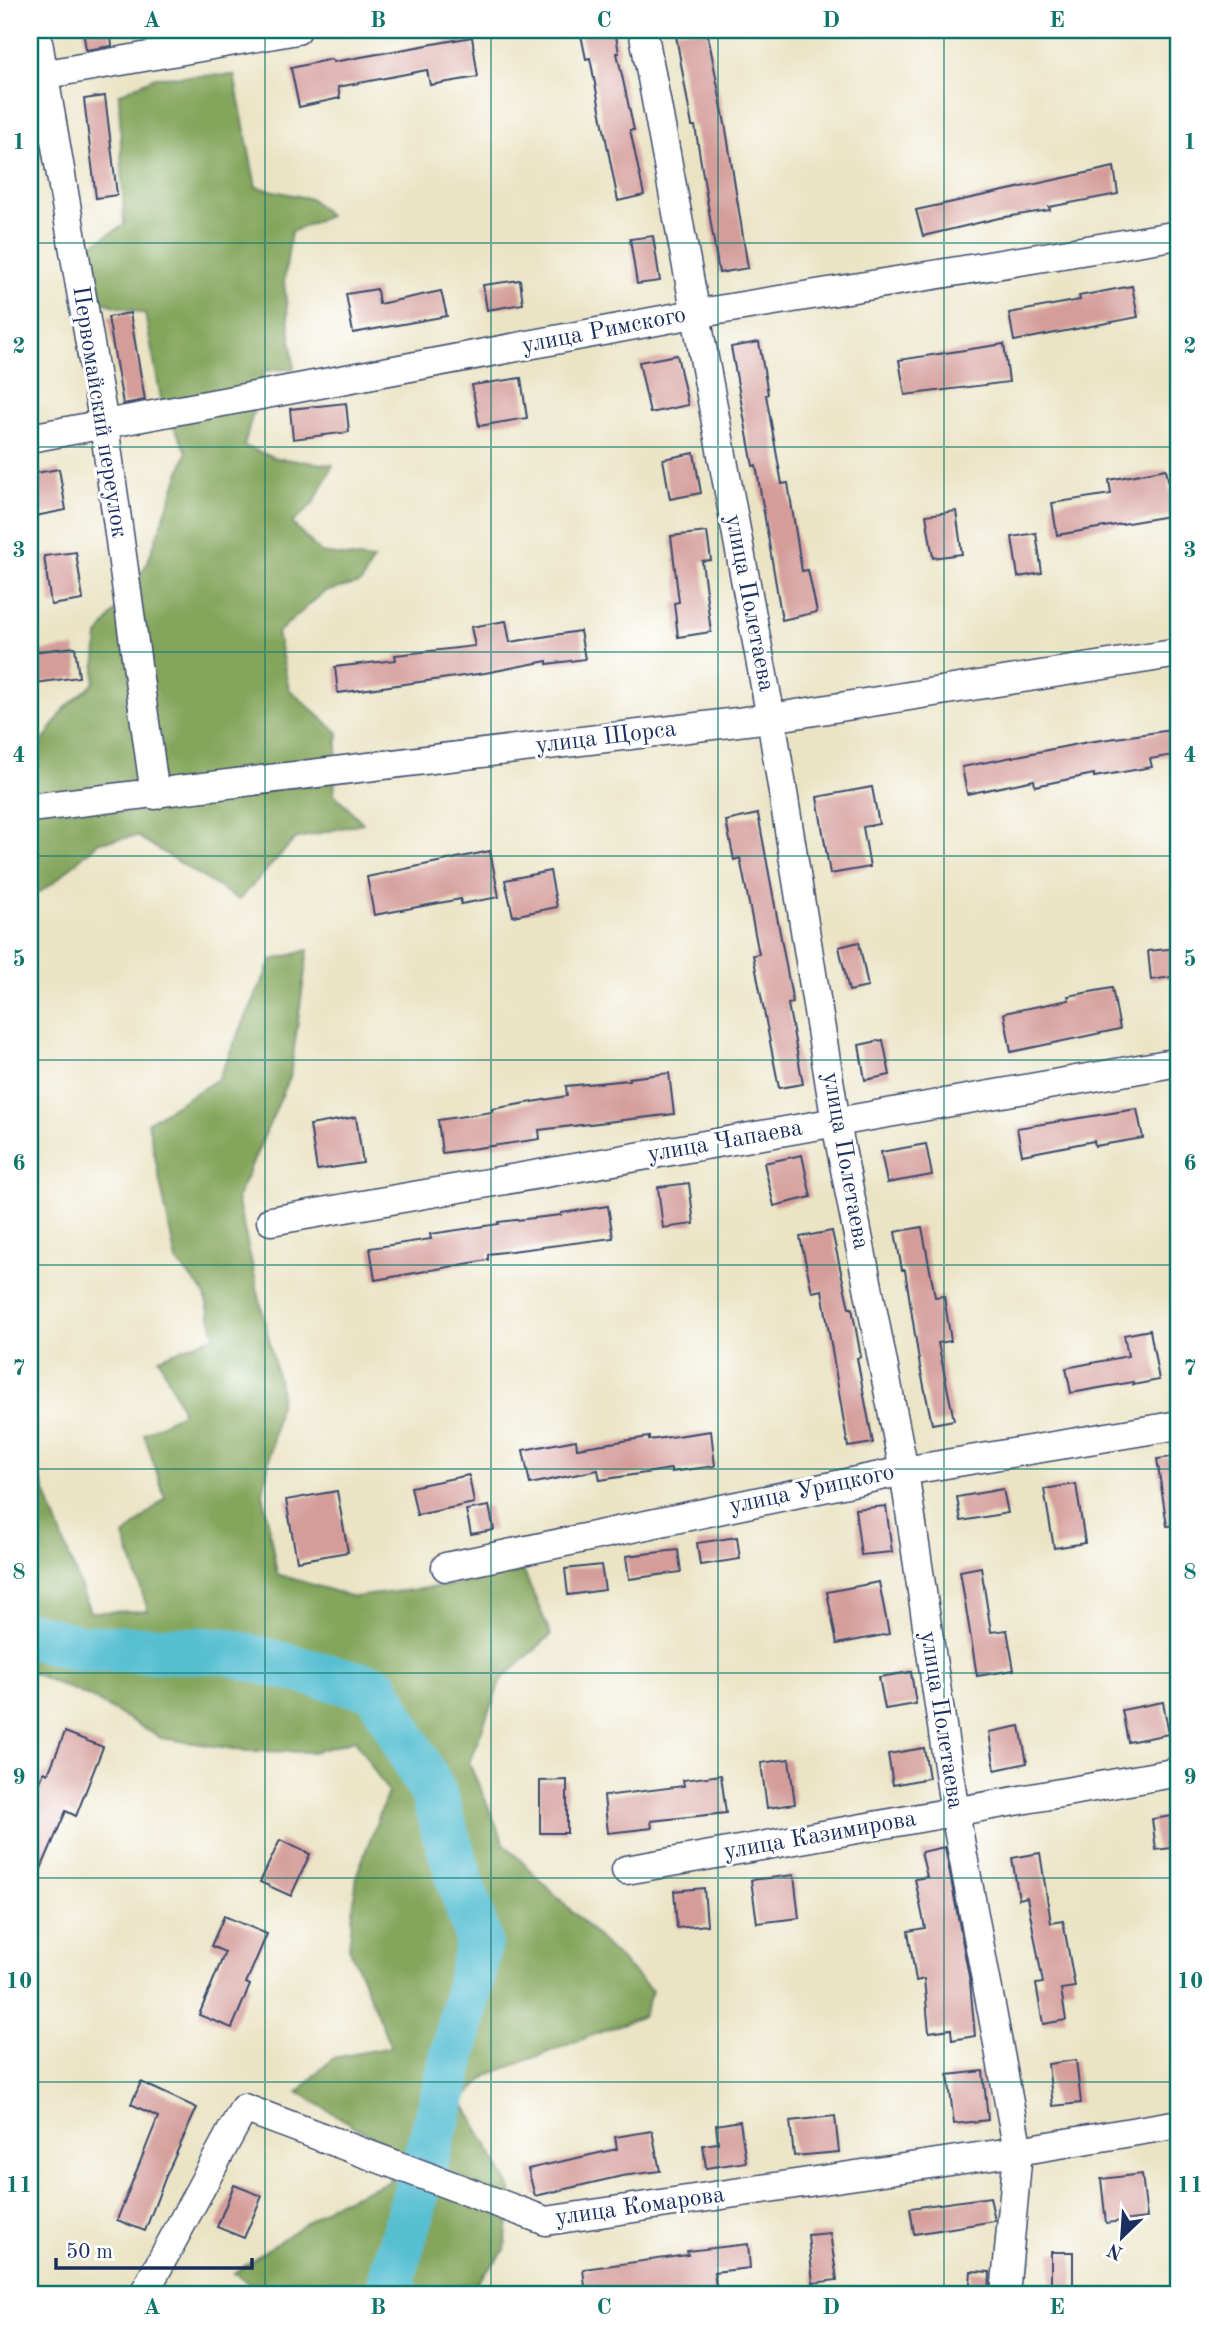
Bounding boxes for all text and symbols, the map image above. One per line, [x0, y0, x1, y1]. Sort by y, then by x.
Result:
text: A [143, 9, 161, 32]
text: B [370, 9, 386, 32]
text: C [596, 9, 612, 32]
text: D [822, 9, 840, 32]
text: E [1049, 9, 1065, 32]
text: 1 [12, 131, 26, 154]
text: 1 [1183, 131, 1197, 154]
street label: Первомайский переулок [67, 284, 131, 540]
street label: улица Римского [520, 303, 688, 359]
text: 2 [12, 335, 26, 358]
text: 2 [1183, 335, 1197, 358]
street label: улица Полетаева [720, 513, 778, 694]
text: 3 [12, 539, 26, 562]
text: 3 [1183, 539, 1197, 562]
street label: улица Щорса [534, 717, 678, 759]
text: 4 [12, 744, 26, 767]
text: 4 [1183, 744, 1197, 767]
text: 5 [12, 948, 26, 971]
text: 5 [1183, 948, 1197, 971]
street label: улица Полетаева [818, 1070, 872, 1252]
street label: улица Чапаева [646, 1117, 805, 1167]
text: 6 [12, 1152, 26, 1175]
text: 6 [1183, 1152, 1197, 1175]
text: 7 [12, 1357, 26, 1380]
text: 7 [1183, 1357, 1197, 1380]
street label: улица Урицкого [727, 1461, 897, 1519]
text: 8 [12, 1561, 26, 1584]
text: 8 [1183, 1561, 1197, 1584]
street label: улица Полетаева [915, 1629, 967, 1811]
text: 9 [12, 1766, 26, 1789]
text: 9 [1183, 1766, 1197, 1789]
street label: улица Казимирова [722, 1807, 918, 1865]
text: 10 [6, 1970, 32, 1993]
text: 10 [1177, 1970, 1203, 1993]
text: 11 [6, 2174, 32, 2197]
text: 11 [1177, 2174, 1203, 2197]
street label: улица Комарова [554, 2183, 726, 2231]
north arrow [1086, 2202, 1156, 2272]
scale bar [56, 2227, 252, 2271]
text: N [1105, 2238, 1126, 2262]
text: 50 m [66, 2242, 113, 2263]
text: A [143, 2296, 161, 2319]
text: B [370, 2296, 386, 2319]
text: C [596, 2296, 612, 2319]
text: D [822, 2296, 840, 2319]
text: E [1049, 2296, 1065, 2319]

